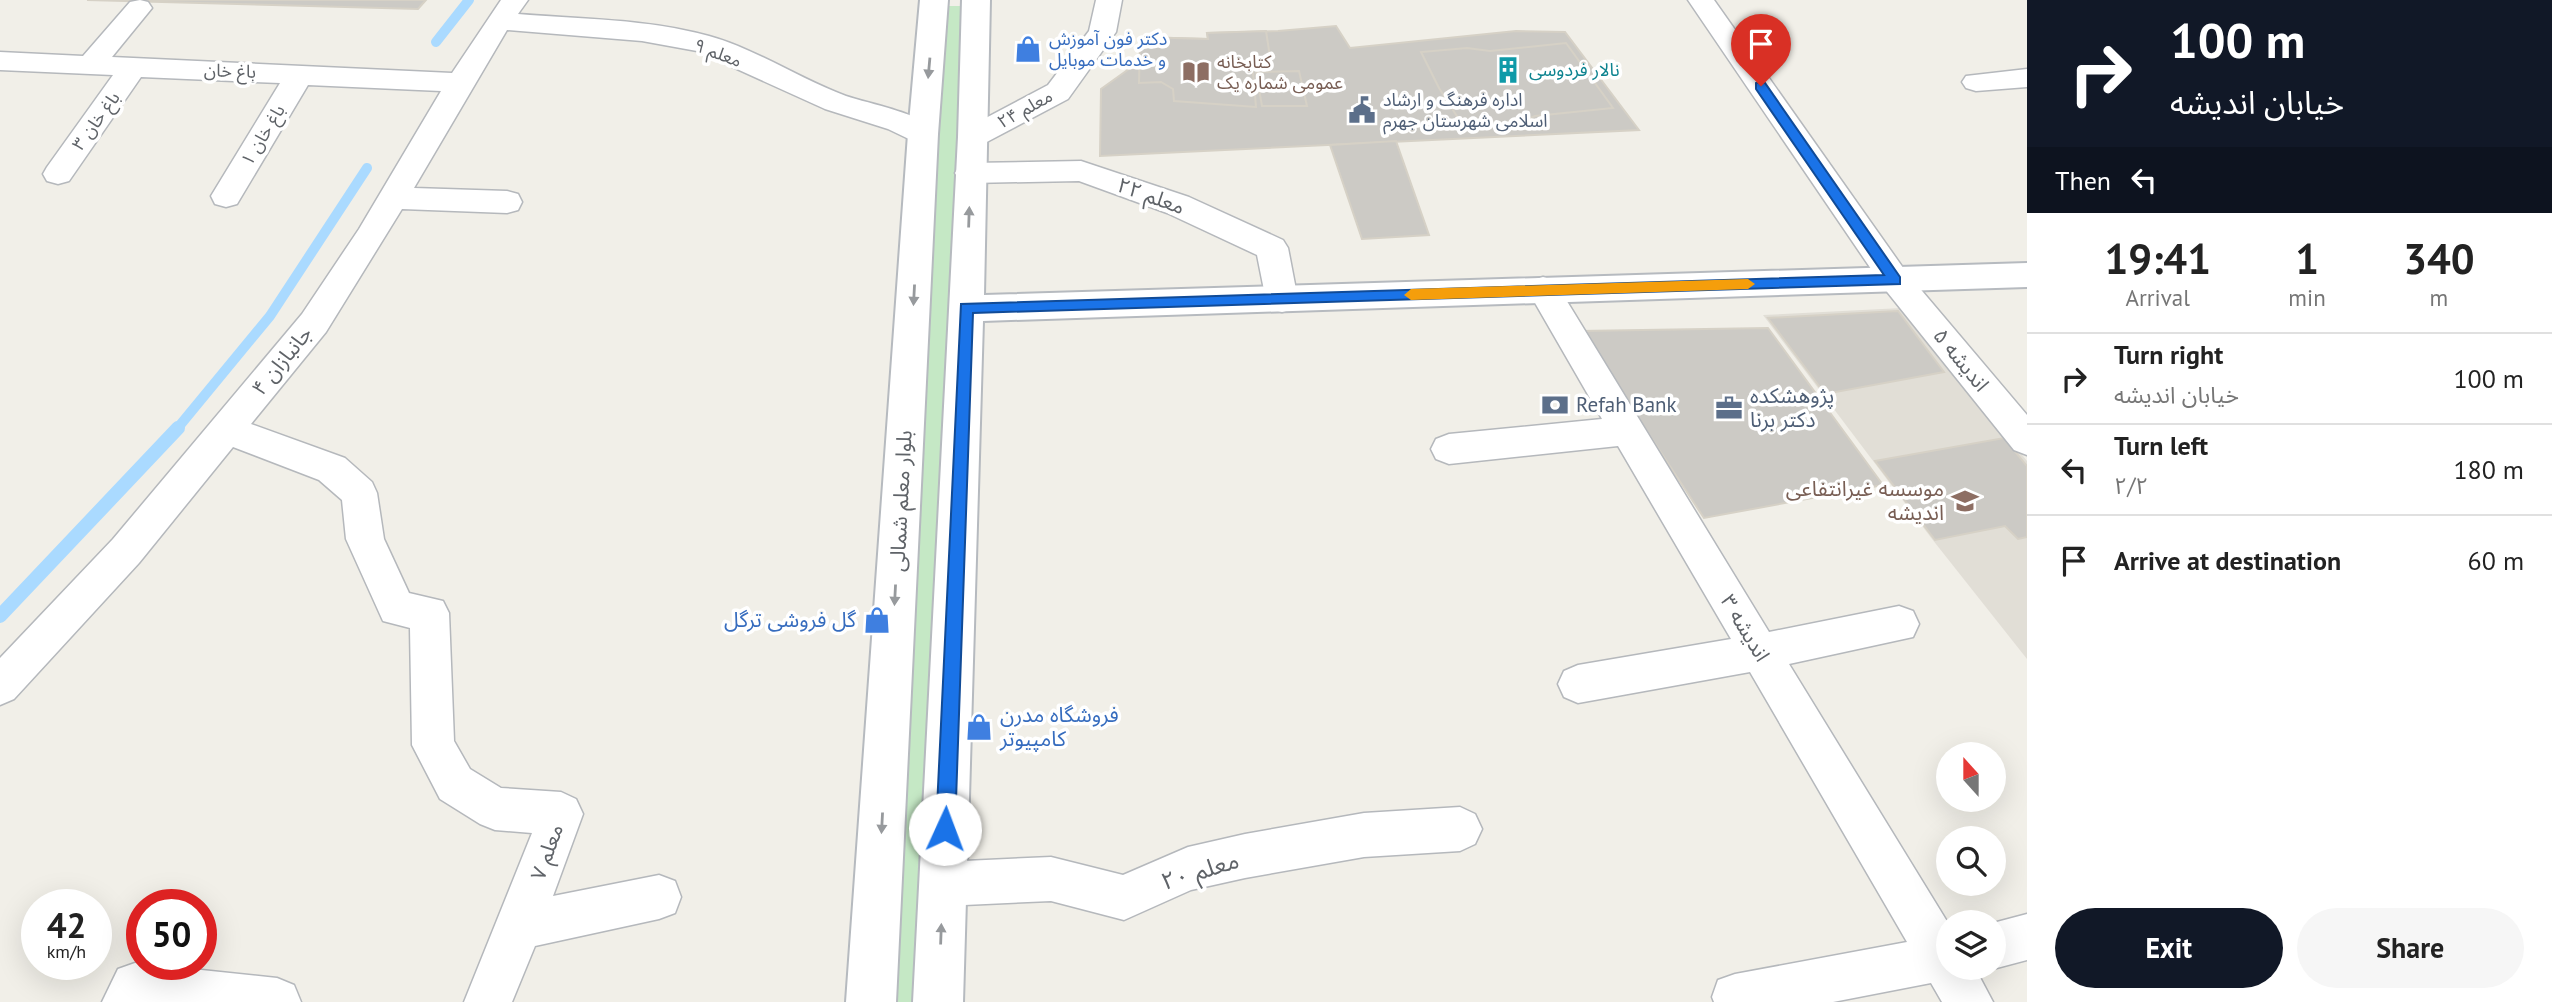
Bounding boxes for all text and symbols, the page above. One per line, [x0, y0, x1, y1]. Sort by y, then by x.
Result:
text: 100 m [2170, 8, 2305, 72]
pin [1731, 14, 1791, 86]
icon: arrive [1742, 25, 1780, 63]
place label: دکتر فون آموزش و خدمات موبایل [1049, 27, 1167, 71]
icon: right [2055, 28, 2146, 119]
street label: معلم ۹ [690, 33, 745, 74]
shop icon: دکتر فون آموزش و خدمات موبایل [1013, 34, 1043, 64]
place label: کتابخانه عمومی شماره یک [1217, 50, 1343, 94]
building icon: نالار فردوسی [1493, 55, 1523, 85]
one-way arrow [923, 57, 934, 79]
library icon: کتابخانه عمومی شماره یک [1181, 57, 1211, 87]
street label: باغ خان [203, 58, 256, 86]
place label: نالار فردوسی [1529, 58, 1620, 81]
text: خیابان اندیشه [2170, 81, 2344, 123]
street label: معلم ۲۴ [993, 84, 1057, 135]
street label: باغ خان ۳ [67, 87, 127, 156]
place label: اداره فرهنگ و ارشاد اسلامی شهرستان جهرم [1383, 88, 1548, 135]
public building icon: اداره فرهنگ و ارشاد اسلامی شهرستان جهرم [1347, 95, 1377, 125]
street label: باغ خان ۱ [235, 100, 292, 171]
icon: left [2125, 161, 2163, 199]
text: Then [2055, 164, 2111, 197]
street label: معلم ۲۲ [1113, 171, 1189, 222]
one-way arrow [963, 206, 975, 228]
text: 19:41 [2104, 231, 2211, 286]
text: 1 [2295, 231, 2319, 286]
text: 340 [2403, 231, 2475, 286]
text: Arrival [2125, 283, 2190, 312]
text: min [2288, 283, 2326, 312]
text: m [2430, 283, 2448, 312]
one-way arrow [908, 284, 919, 306]
street label: جانبازان ۴ [245, 320, 318, 401]
street label: اندیشه ۵ [1928, 323, 1995, 397]
text: Turn right [2114, 338, 2223, 371]
icon: right [2055, 360, 2093, 398]
text: 100 m [2453, 362, 2524, 395]
text: خیابان اندیشه [2114, 380, 2239, 409]
place label: پژوهشکده دکتر برنا [1750, 382, 1834, 433]
bank icon: Refah Bank [1540, 390, 1570, 420]
place label: Refah Bank [1576, 391, 1677, 418]
office icon: پژوهشکده دکتر برنا [1714, 393, 1744, 423]
text: Turn left [2114, 429, 2208, 462]
street label: بلوار معلم شمالی [883, 430, 920, 572]
icon: left [2055, 451, 2093, 489]
text: 180 m [2453, 453, 2524, 486]
text: ۲/۲ [2114, 471, 2148, 500]
place label: موسسه غیرانتفاعی اندیشه [1786, 475, 1944, 526]
school or university icon: موسسه غیرانتفاعی اندیشه [1950, 486, 1980, 516]
icon: arrive [2055, 542, 2093, 580]
text: Arrive at destination [2114, 544, 2341, 577]
text: 60 m [2468, 544, 2524, 577]
one-way arrow [890, 585, 901, 607]
street label: اندیشه ۳ [1715, 589, 1776, 666]
shop icon: گل فروشی ترگل [862, 605, 892, 635]
place label: گل فروشی ترگل [724, 606, 856, 633]
place label: فروشگاه مدرن کامپیوتر [999, 701, 1119, 752]
shop icon: فروشگاه مدرن کامپیوتر [964, 712, 994, 742]
north arrow [1936, 742, 2006, 812]
map controls [1936, 742, 2006, 980]
position arrow [908, 792, 982, 866]
one-way arrow [876, 812, 887, 834]
street label: معلم ۷ [524, 820, 571, 884]
button: search [1936, 826, 2006, 896]
street label: معلم ۲۰ [1157, 844, 1243, 899]
speed limit sign: 50 [126, 889, 217, 980]
text: 42 [47, 902, 86, 948]
button: Exit [2055, 908, 2283, 988]
button: Share [2297, 908, 2524, 988]
button: layers [1936, 910, 2006, 980]
one-way arrow [935, 923, 946, 945]
text: km/h [47, 940, 86, 963]

